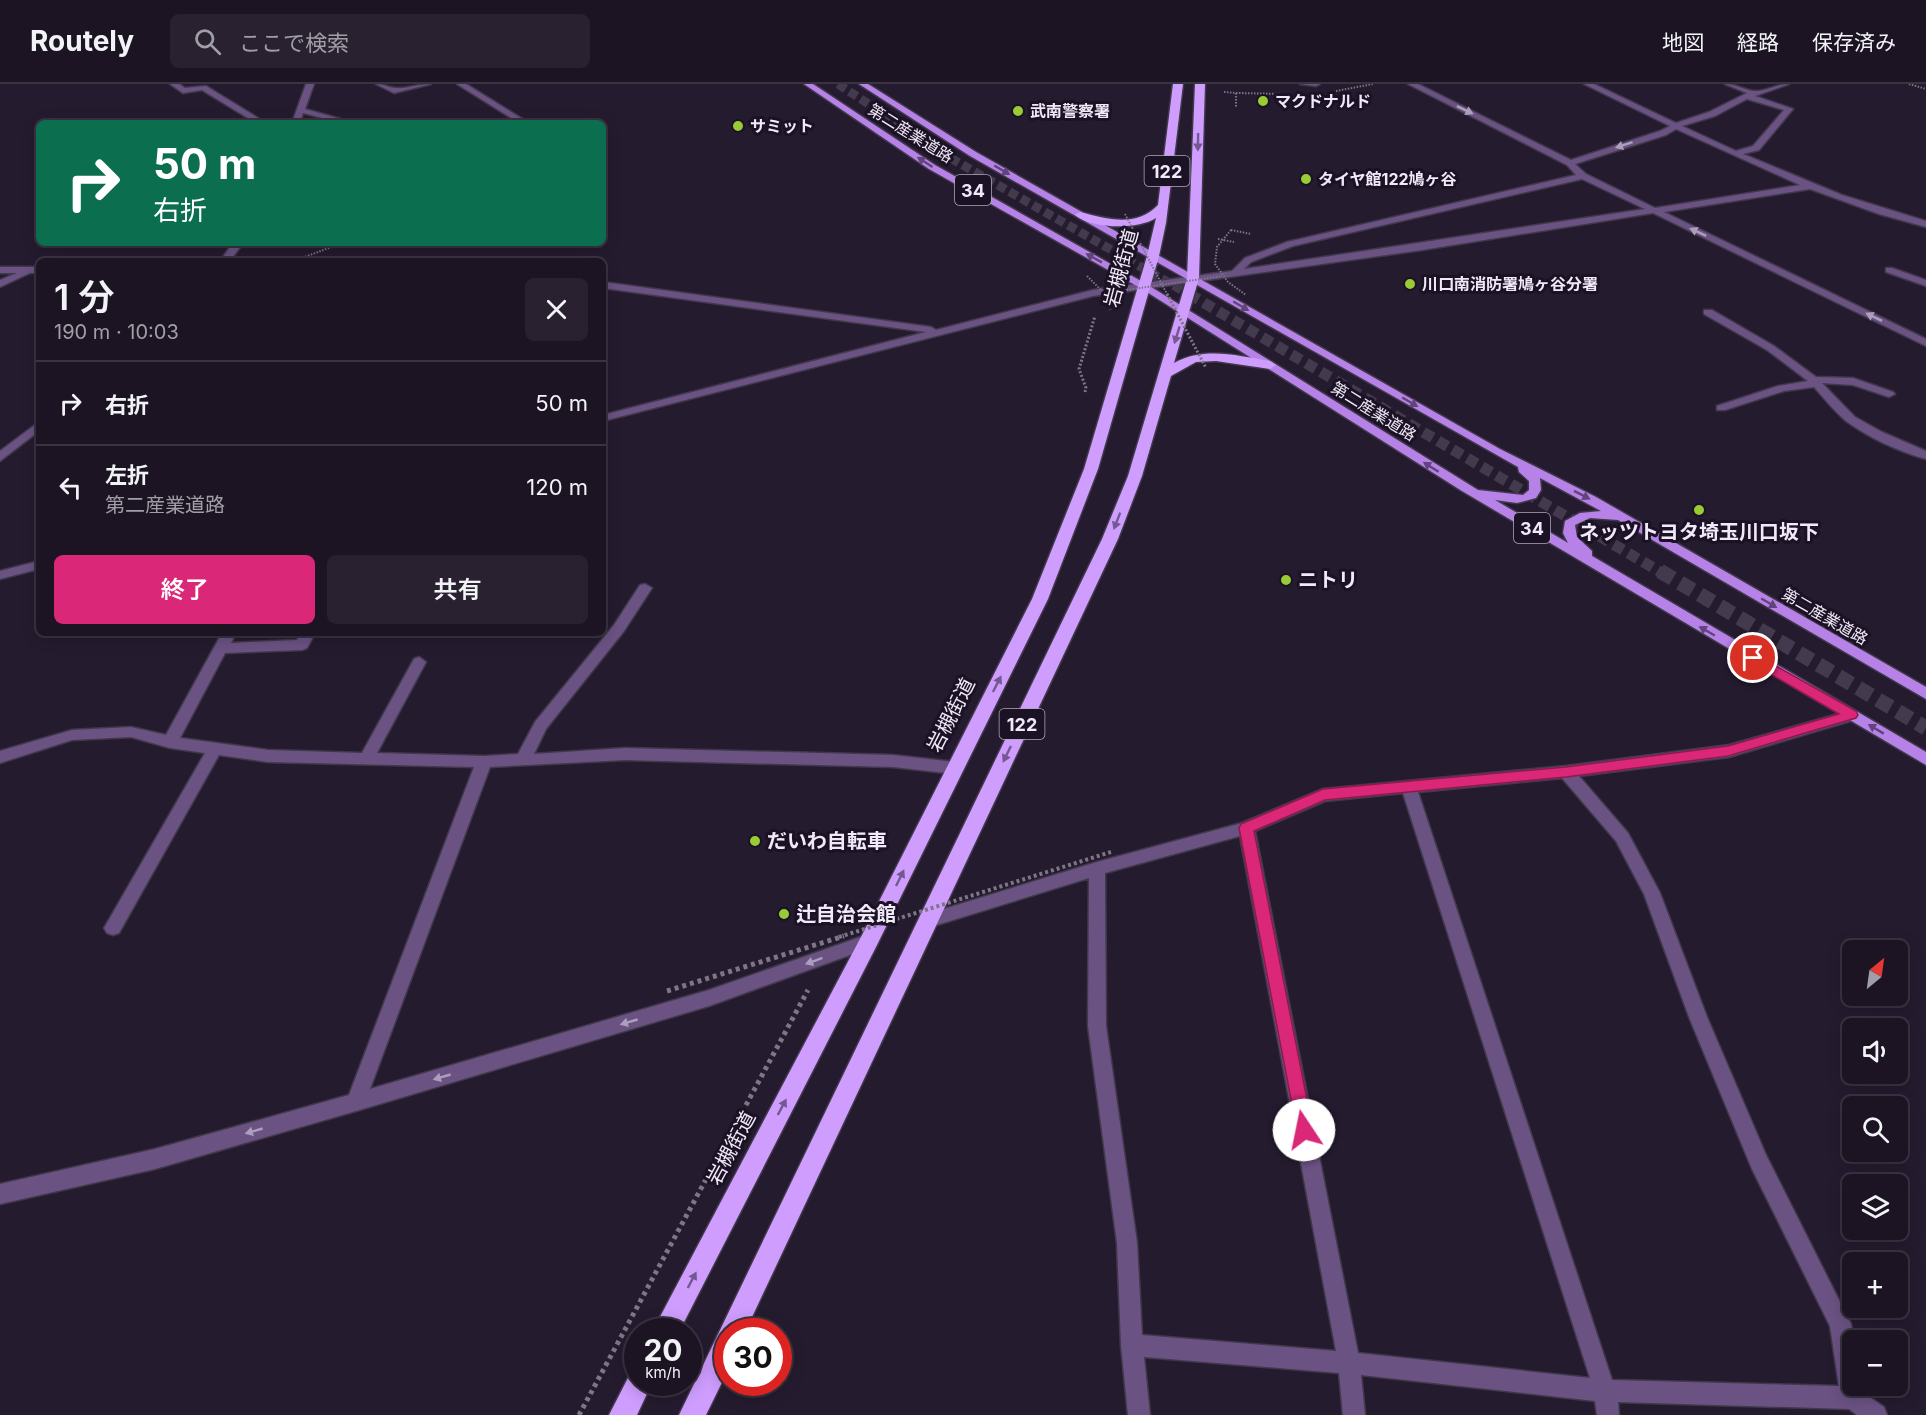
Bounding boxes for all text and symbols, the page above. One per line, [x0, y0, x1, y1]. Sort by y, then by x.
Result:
search box [170, 14, 590, 68]
text: Routely [30, 24, 134, 58]
icon: search [191, 25, 224, 58]
text: ここで検索 [239, 30, 349, 56]
text: 地図 [1662, 30, 1704, 55]
text: 経路 [1737, 30, 1779, 55]
text: 保存済み [1812, 30, 1896, 55]
place label: マクドナルド [1275, 91, 1371, 111]
marker: マクドナルド [1256, 94, 1270, 108]
street label: 第二産業道路 [865, 99, 957, 167]
place label: 武南警察署 [1030, 101, 1110, 121]
marker: 武南警察署 [1011, 104, 1025, 118]
one-way arrow [1456, 105, 1473, 114]
place label: サミット [750, 116, 814, 136]
marker: サミット [731, 119, 745, 133]
one-way arrow [1194, 133, 1203, 152]
text: 50 m [153, 138, 256, 189]
one-way arrow [1615, 141, 1633, 151]
icon: right [54, 144, 132, 222]
road number: 122 [1144, 156, 1190, 186]
one-way arrow [917, 157, 933, 168]
one-way arrow [994, 165, 1011, 175]
place label: タイヤ館122鳩ヶ谷 [1318, 169, 1457, 189]
marker: タイヤ館122鳩ヶ谷 [1299, 172, 1313, 186]
road number: 34 [955, 175, 991, 205]
text: 右折 [153, 194, 207, 227]
street label: 岩槻街道 [1099, 226, 1143, 310]
one-way arrow [1689, 227, 1707, 237]
one-way arrow [1086, 253, 1102, 264]
place label: 川口南消防署鳩ヶ谷分署 [1422, 274, 1598, 294]
text: 1 分 [54, 275, 114, 319]
marker: 川口南消防署鳩ヶ谷分署 [1403, 277, 1417, 291]
button: close [525, 278, 588, 341]
one-way arrow [1232, 301, 1249, 311]
one-way arrow [1865, 313, 1882, 322]
text: 190 m · 10:03 [54, 320, 179, 344]
one-way arrow [1172, 326, 1181, 344]
street label: 第二産業道路 [1328, 377, 1420, 445]
icon: right [54, 387, 87, 420]
text: 50 m [535, 390, 588, 416]
text: 右折 [105, 392, 149, 418]
one-way arrow [1402, 397, 1419, 407]
one-way arrow [1423, 461, 1440, 472]
text: 左折 [105, 462, 149, 488]
icon: left [54, 471, 87, 504]
text: 120 m [526, 474, 588, 500]
one-way arrow [1573, 490, 1590, 500]
text: 第二産業道路 [105, 493, 225, 517]
marker: ネッツトヨタ埼玉川口坂下 [1692, 503, 1706, 517]
one-way arrow [1112, 512, 1122, 530]
road number: 34 [1514, 513, 1550, 543]
place label: ネッツトヨタ埼玉川口坂下 [1579, 520, 1819, 544]
button: 終了 [54, 555, 315, 624]
button: 共有 [327, 555, 588, 624]
place label: ニトリ [1298, 568, 1358, 592]
marker: ニトリ [1279, 573, 1293, 587]
street label: 第二産業道路 [1778, 583, 1872, 649]
one-way arrow [1761, 597, 1777, 608]
one-way arrow [1698, 626, 1715, 636]
pin [1727, 632, 1778, 683]
icon: arrive [1736, 641, 1769, 674]
street label: 岩槻街道 [922, 674, 980, 756]
one-way arrow [992, 676, 1001, 693]
road number: 122 [1000, 709, 1044, 739]
one-way arrow [1867, 724, 1884, 734]
one-way arrow [1003, 746, 1012, 763]
place label: だいわ自転車 [767, 829, 887, 853]
marker: だいわ自転車 [748, 834, 762, 848]
one-way arrow [896, 869, 905, 886]
place label: 辻自治会館 [796, 902, 896, 926]
marker: 辻自治会館 [777, 907, 791, 921]
north arrow [1842, 940, 1908, 1006]
map controls [1842, 940, 1908, 1396]
one-way arrow [805, 956, 823, 966]
one-way arrow [620, 1018, 638, 1027]
button: sound [1842, 1018, 1908, 1084]
one-way arrow [433, 1073, 451, 1082]
button: search [1842, 1096, 1908, 1162]
position arrow [1272, 1098, 1336, 1162]
one-way arrow [777, 1099, 787, 1116]
street label: 岩槻街道 [702, 1107, 760, 1189]
one-way arrow [245, 1127, 263, 1136]
button: layers [1842, 1174, 1908, 1240]
button: + [1842, 1252, 1908, 1318]
one-way arrow [687, 1271, 697, 1288]
speed limit sign: 30 [714, 1318, 792, 1396]
button: − [1842, 1330, 1908, 1396]
text: 20 [643, 1332, 683, 1368]
text: km/h [645, 1363, 681, 1382]

